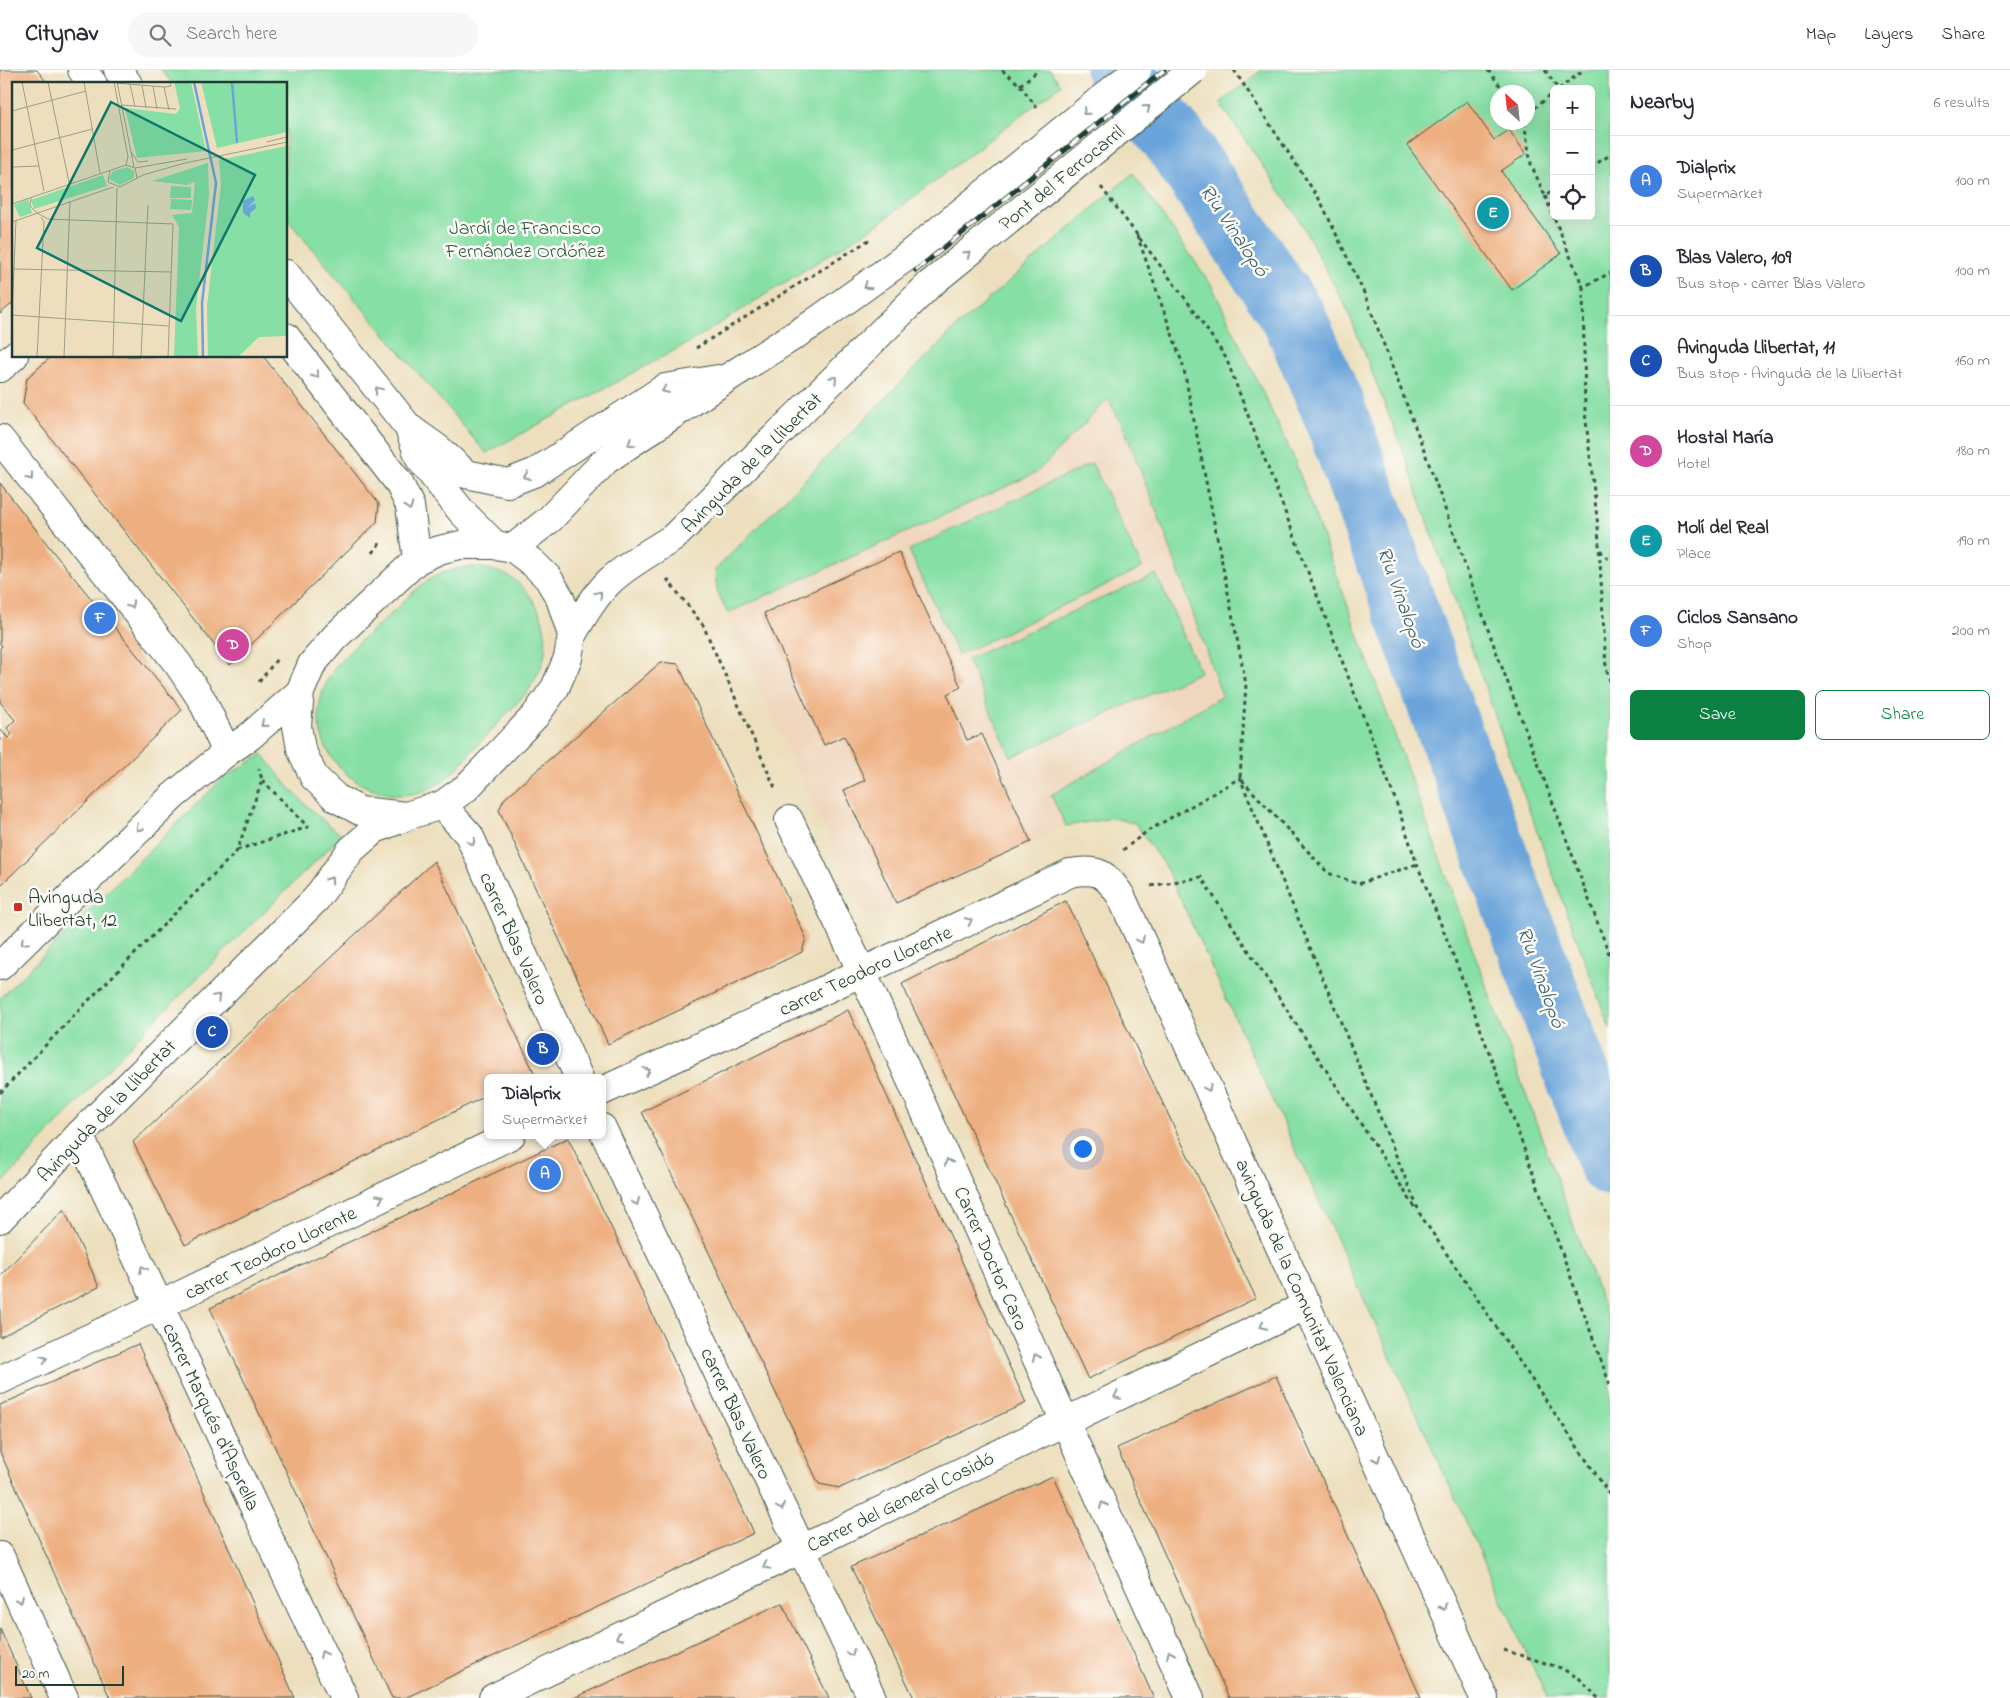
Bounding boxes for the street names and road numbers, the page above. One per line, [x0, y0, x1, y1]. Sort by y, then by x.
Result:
street label: Pont del Ferrocarril [993, 119, 1132, 239]
street label: Avinguda de la Llibertat [675, 386, 831, 542]
street label: carrer Blas Valero [470, 868, 555, 1010]
street label: carrer Teodoro Llorente [775, 919, 957, 1025]
street label: Avinguda de la Llibertat [32, 1033, 185, 1191]
street label: avinguda de la Comunitat Valenciana [1225, 1155, 1375, 1442]
street label: Carrer Doctor Caro [945, 1182, 1034, 1336]
street label: carrer Teodoro Llorente [180, 1200, 362, 1309]
street label: carrer Marqués d'Asprella [153, 1318, 266, 1516]
street label: carrer Blas Valero [691, 1343, 778, 1485]
street label: Carrer del General Cosidó [802, 1445, 1000, 1561]

